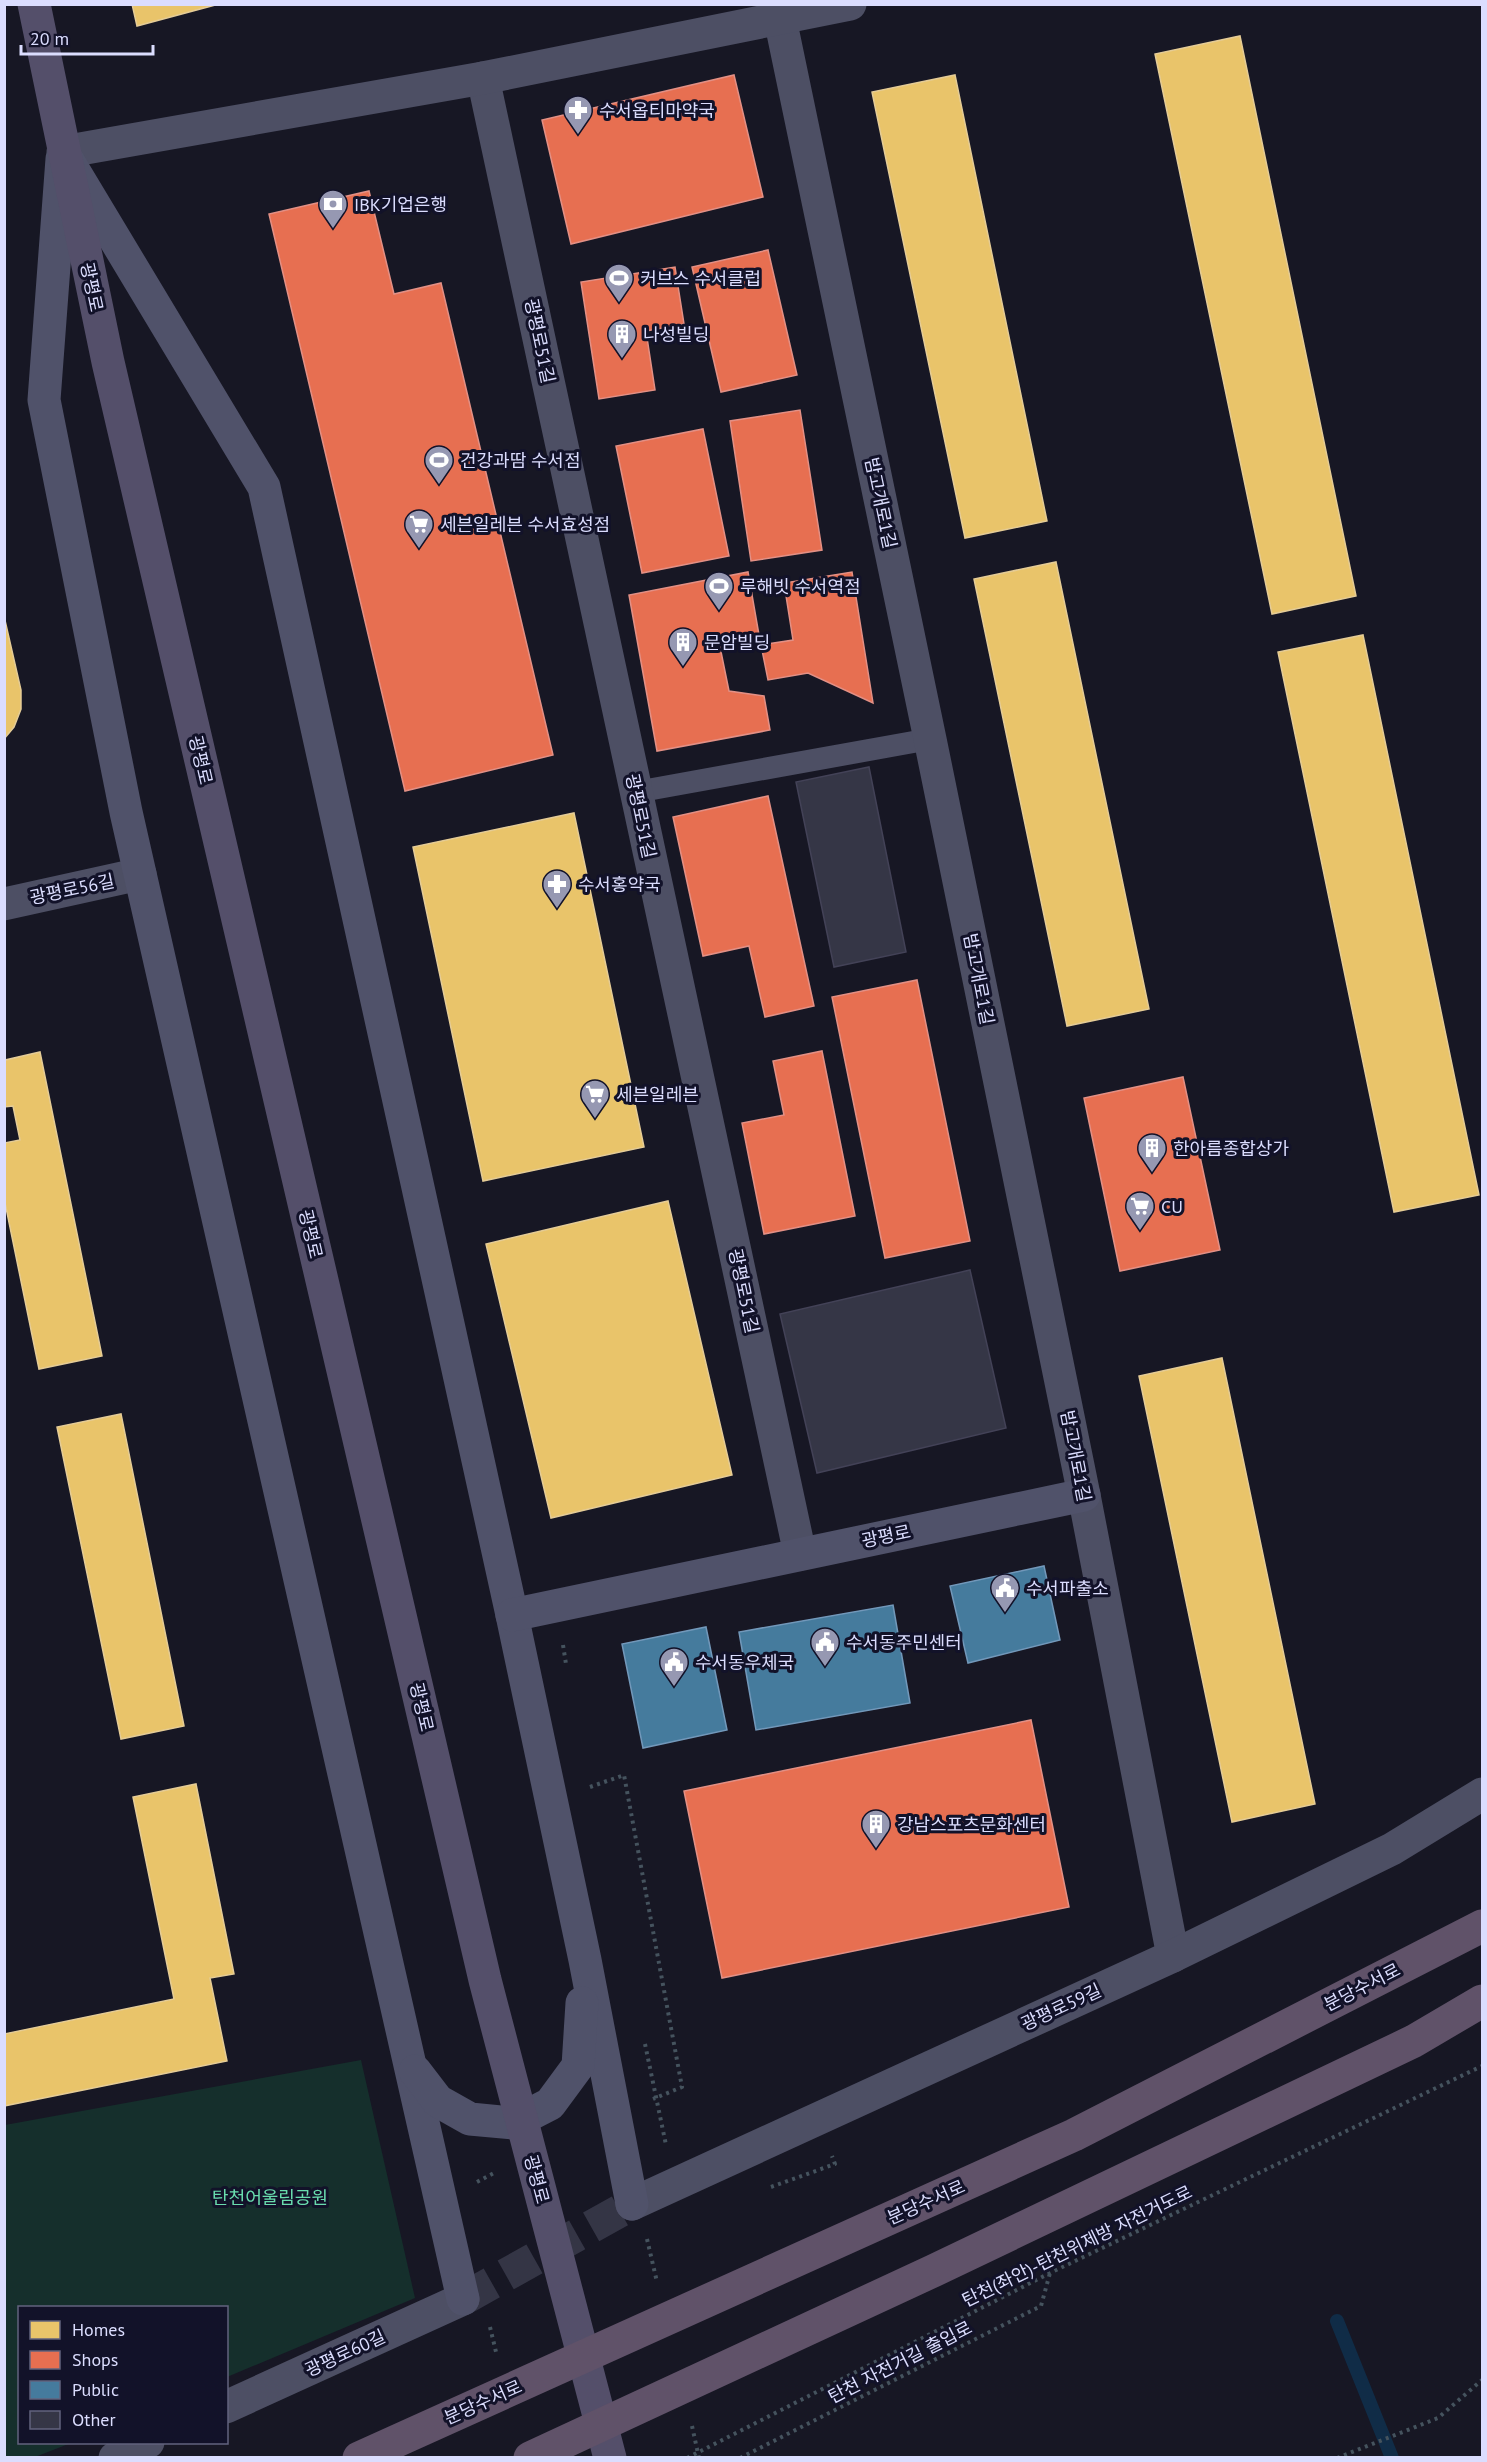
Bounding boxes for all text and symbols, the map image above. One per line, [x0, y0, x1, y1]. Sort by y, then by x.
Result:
scale bar [21, 18, 153, 56]
text: 20 m [30, 27, 69, 50]
pharmacy icon: 수서옵티마약국 [562, 94, 594, 136]
place label: 수서옵티마약국 [599, 99, 715, 122]
bank icon: IBK기업은행 [317, 188, 349, 230]
place label: IBK기업은행 [354, 193, 447, 216]
street label: 광평로 [76, 260, 108, 314]
sports icon: 커브스 수서클럽 [603, 262, 635, 304]
place label: 커브스 수서클럽 [640, 267, 761, 290]
street label: 광평로51길 [520, 297, 560, 385]
building icon: 나성빌딩 [606, 318, 638, 360]
place label: 나성빌딩 [643, 323, 709, 346]
sports icon: 건강과땀 수서점 [423, 444, 455, 486]
place label: 건강과땀 수서점 [460, 449, 581, 472]
street label: 밤고개로1길 [860, 455, 902, 551]
supermarket icon: 세븐일레븐 수서효성점 [403, 508, 435, 550]
place label: 세븐일레븐 수서효성점 [440, 513, 610, 536]
sports icon: 루해빗 수서역점 [703, 570, 735, 612]
place label: 루해빗 수서역점 [740, 575, 861, 598]
building icon: 문암빌딩 [667, 626, 699, 668]
place label: 문암빌딩 [704, 631, 770, 654]
street label: 광평로 [184, 733, 218, 787]
street label: 광평로51길 [621, 772, 661, 860]
pharmacy icon: 수서홍약국 [541, 868, 573, 910]
street label: 광평로56길 [28, 869, 116, 909]
place label: 수서홍약국 [578, 873, 661, 896]
street label: 밤고개로1길 [959, 931, 999, 1027]
supermarket icon: 세븐일레븐 [579, 1078, 611, 1120]
place label: 세븐일레븐 [616, 1083, 699, 1106]
building icon: 한아름종합상가 [1136, 1132, 1168, 1174]
place label: 한아름종합상가 [1173, 1137, 1289, 1160]
supermarket icon: CU [1124, 1190, 1156, 1232]
place label: CU [1161, 1195, 1183, 1218]
street label: 광평로 [294, 1207, 328, 1261]
street label: 광평로51길 [724, 1247, 764, 1335]
street label: 밤고개로1길 [1056, 1408, 1096, 1504]
street label: 광평로 [859, 1520, 913, 1552]
public building icon: 수서파출소 [989, 1572, 1021, 1614]
place label: 수서파출소 [1026, 1577, 1109, 1600]
public building icon: 수서동주민센터 [809, 1626, 841, 1668]
place label: 수서동주민센터 [846, 1631, 962, 1654]
public building icon: 수서동우체국 [658, 1646, 690, 1688]
place label: 수서동우체국 [695, 1651, 794, 1674]
street label: 광평로 [405, 1680, 439, 1734]
building icon: 강남스포츠문화센터 [860, 1808, 892, 1850]
place label: 강남스포츠문화센터 [897, 1813, 1046, 1836]
street label: 분당수서로 [1320, 1958, 1404, 2016]
street label: 광평로59길 [1017, 1978, 1105, 2036]
street label: 광평로 [519, 2152, 555, 2206]
street label: 분당수서로 [883, 2175, 969, 2229]
street label: 탄천(좌안)-탄천위제방 자전거도로 [958, 2180, 1196, 2312]
park label: 탄천어울림공원 [212, 2186, 328, 2209]
legend [18, 2306, 228, 2444]
street label: 탄천 자전거길 출입로 [824, 2316, 976, 2408]
text: Homes [72, 2318, 125, 2341]
street label: 광평로60길 [301, 2324, 389, 2382]
text: Shops [72, 2348, 118, 2371]
street label: 분당수서로 [440, 2375, 526, 2429]
text: Public [72, 2378, 119, 2401]
text: Other [72, 2408, 116, 2431]

